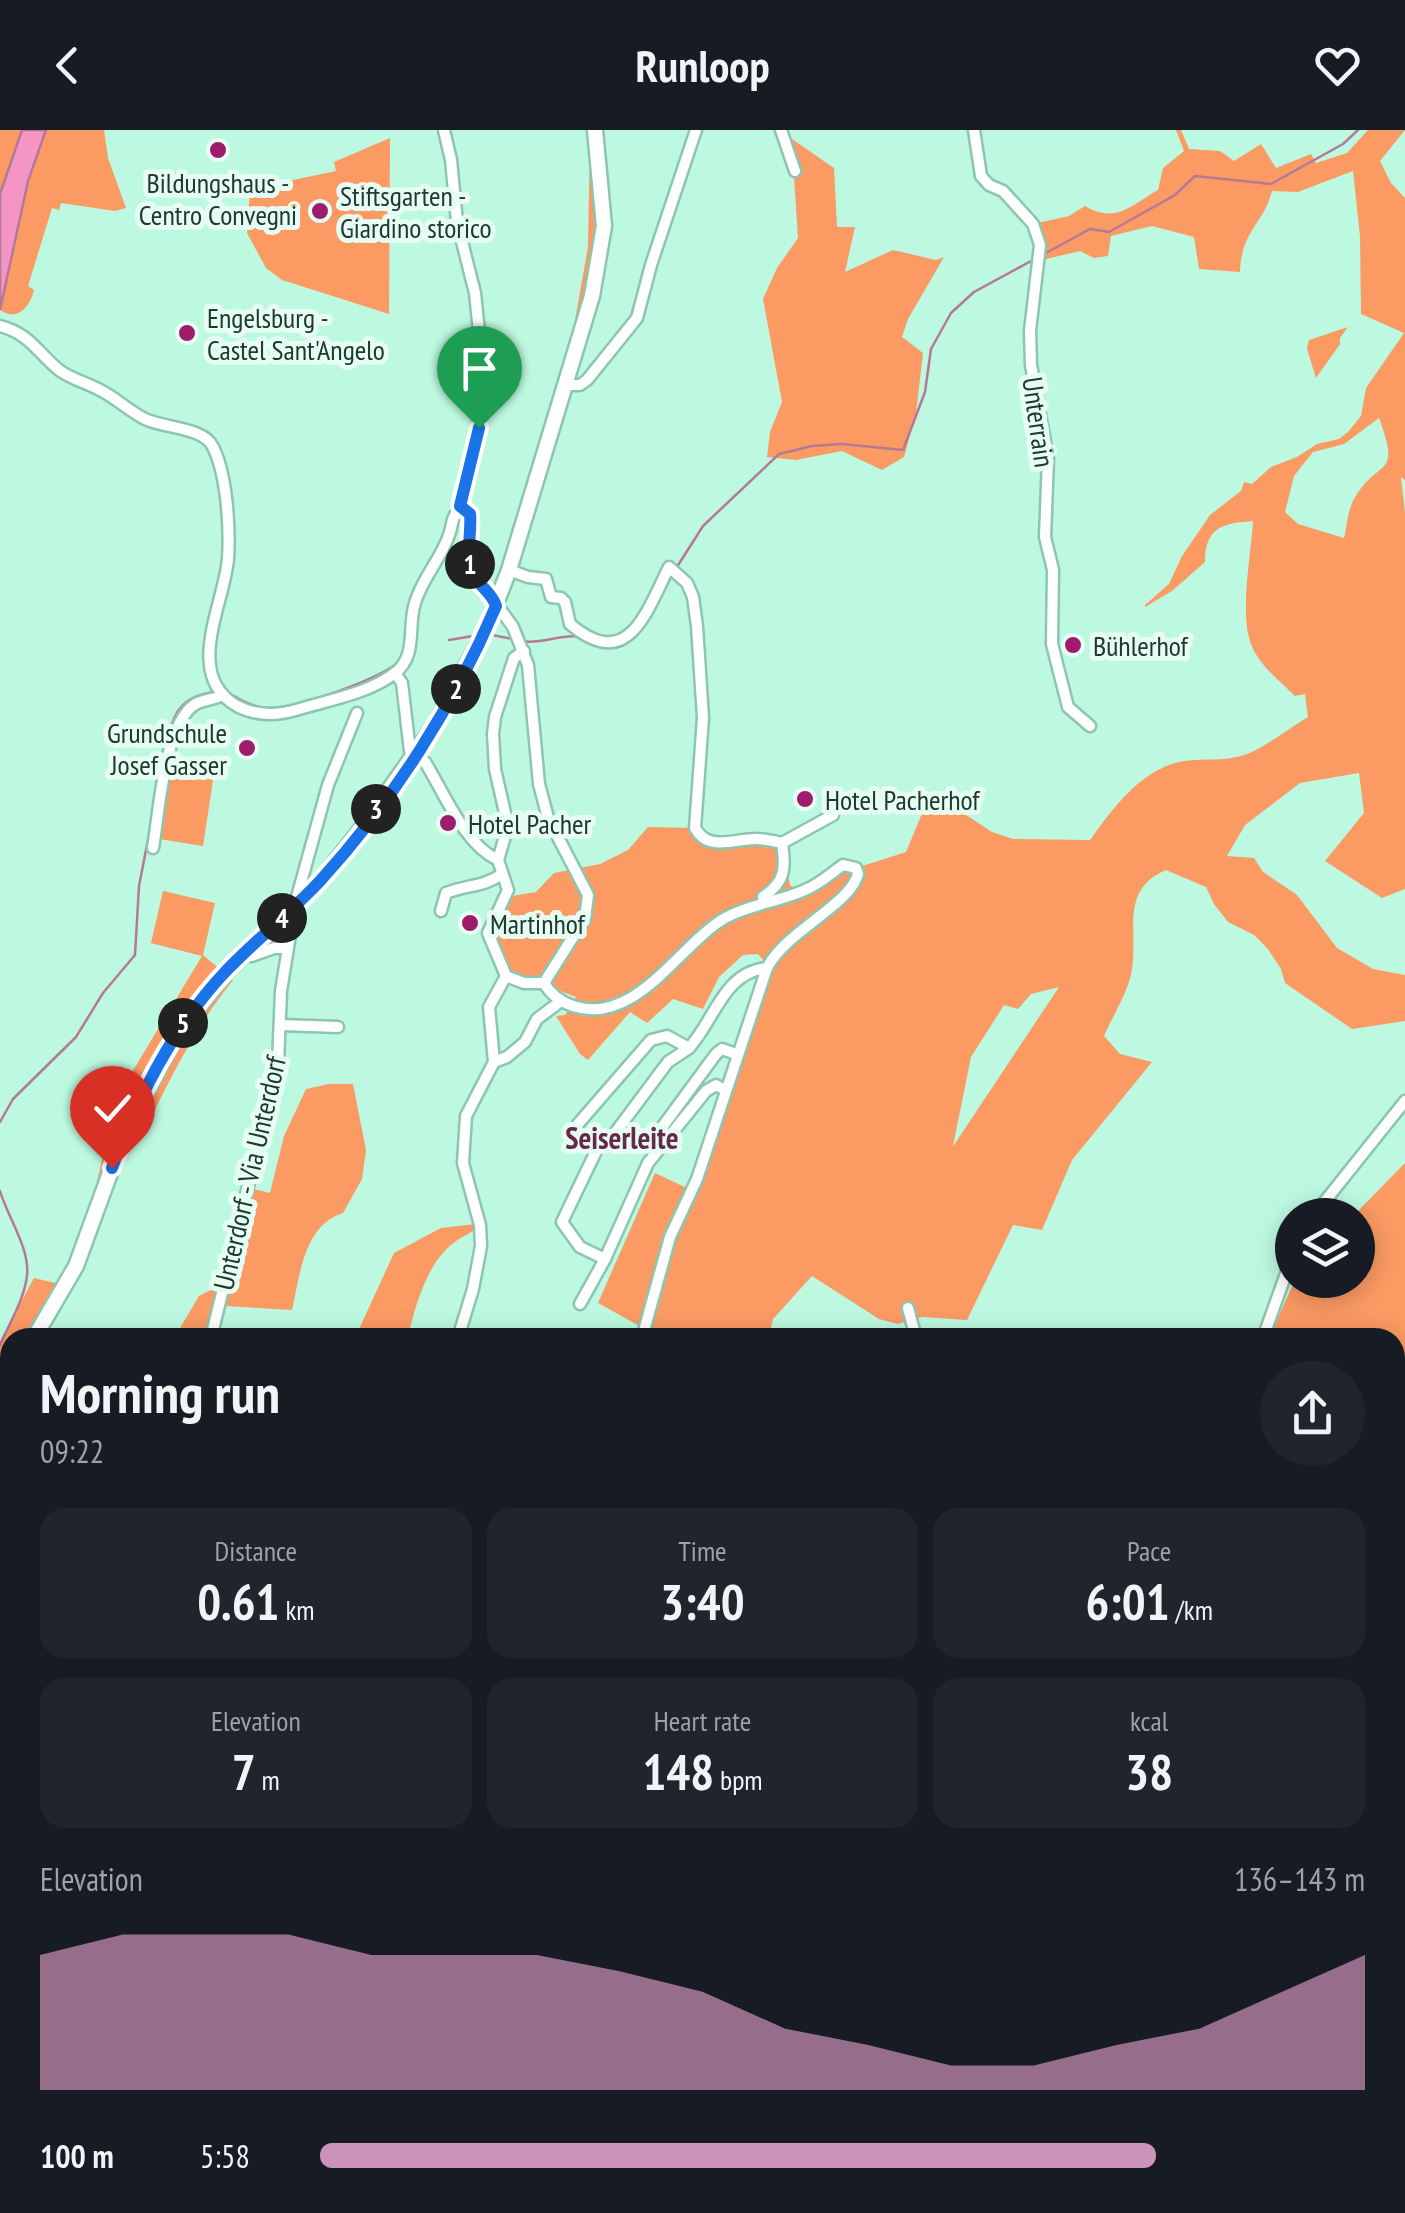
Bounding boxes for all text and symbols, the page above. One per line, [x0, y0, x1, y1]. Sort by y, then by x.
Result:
text: Runloop [635, 36, 770, 94]
icon: back [40, 38, 95, 93]
icon: heart [1310, 38, 1365, 93]
marker: Bildungshaus - Centro Convegni [207, 139, 229, 161]
place label: Bildungshaus - Centro Convegni [139, 164, 297, 233]
place label: Stiftsgarten - Giardino storico [340, 177, 492, 246]
marker: Stiftsgarten - Giardino storico [309, 200, 331, 222]
place label: Engelsburg - Castel Sant'Angelo [207, 299, 385, 368]
marker: Engelsburg - Castel Sant'Angelo [176, 322, 198, 344]
pin [437, 326, 522, 429]
icon: arrive [452, 341, 507, 396]
street label: Unterrain [1014, 374, 1064, 470]
pin: 1 [445, 539, 495, 589]
text: 1 [463, 545, 477, 582]
place label: Bühlerhof [1093, 627, 1190, 664]
marker: Bühlerhof [1062, 634, 1084, 656]
pin: 2 [431, 664, 481, 714]
text: 2 [449, 670, 463, 707]
place label: Grundschule Josef Gasser [107, 714, 227, 783]
marker: Grundschule Josef Gasser [236, 737, 258, 759]
place label: Hotel Pacherhof [825, 781, 981, 818]
pin: 3 [351, 784, 401, 834]
marker: Hotel Pacherhof [794, 788, 816, 810]
text: 3 [369, 790, 383, 827]
place label: Hotel Pacher [468, 805, 592, 842]
marker: Hotel Pacher [437, 812, 459, 834]
pin: 4 [257, 893, 307, 943]
text: 4 [275, 899, 289, 936]
place label: Martinhof [490, 905, 587, 942]
marker: Martinhof [459, 912, 481, 934]
pin: 5 [158, 998, 208, 1048]
text: 5 [176, 1004, 190, 1041]
street label: Unterdorf - Via Unterdorf [204, 1051, 294, 1293]
pin [70, 1066, 155, 1169]
icon: check [85, 1081, 140, 1136]
district label: Seiserleite [565, 1118, 679, 1157]
map controls [1275, 1198, 1375, 1298]
button: layers [1275, 1198, 1375, 1298]
text: Morning run [40, 1357, 280, 1428]
button: share [1260, 1361, 1365, 1466]
text: 09:22 [40, 1430, 104, 1472]
text: Distance [215, 1532, 297, 1569]
text: Time [678, 1532, 727, 1569]
text: Pace [1127, 1532, 1171, 1569]
text: 0.61 [197, 1569, 279, 1634]
text: 3:40 [660, 1569, 745, 1634]
text: 6:01 [1085, 1569, 1170, 1634]
text: km [279, 1591, 315, 1628]
text: /km [1170, 1591, 1213, 1628]
text: Elevation [211, 1702, 301, 1739]
text: Heart rate [654, 1702, 751, 1739]
text: kcal [1130, 1702, 1168, 1739]
text: 7 [232, 1739, 256, 1804]
text: 148 [642, 1739, 714, 1804]
text: 38 [1125, 1739, 1173, 1804]
text: m [256, 1761, 280, 1798]
text: bpm [714, 1761, 763, 1798]
text: Elevation [40, 1858, 143, 1900]
text: 136–143 m [1234, 1858, 1365, 1900]
text: 100 m [40, 2135, 114, 2177]
text: 5:58 [200, 2135, 250, 2177]

